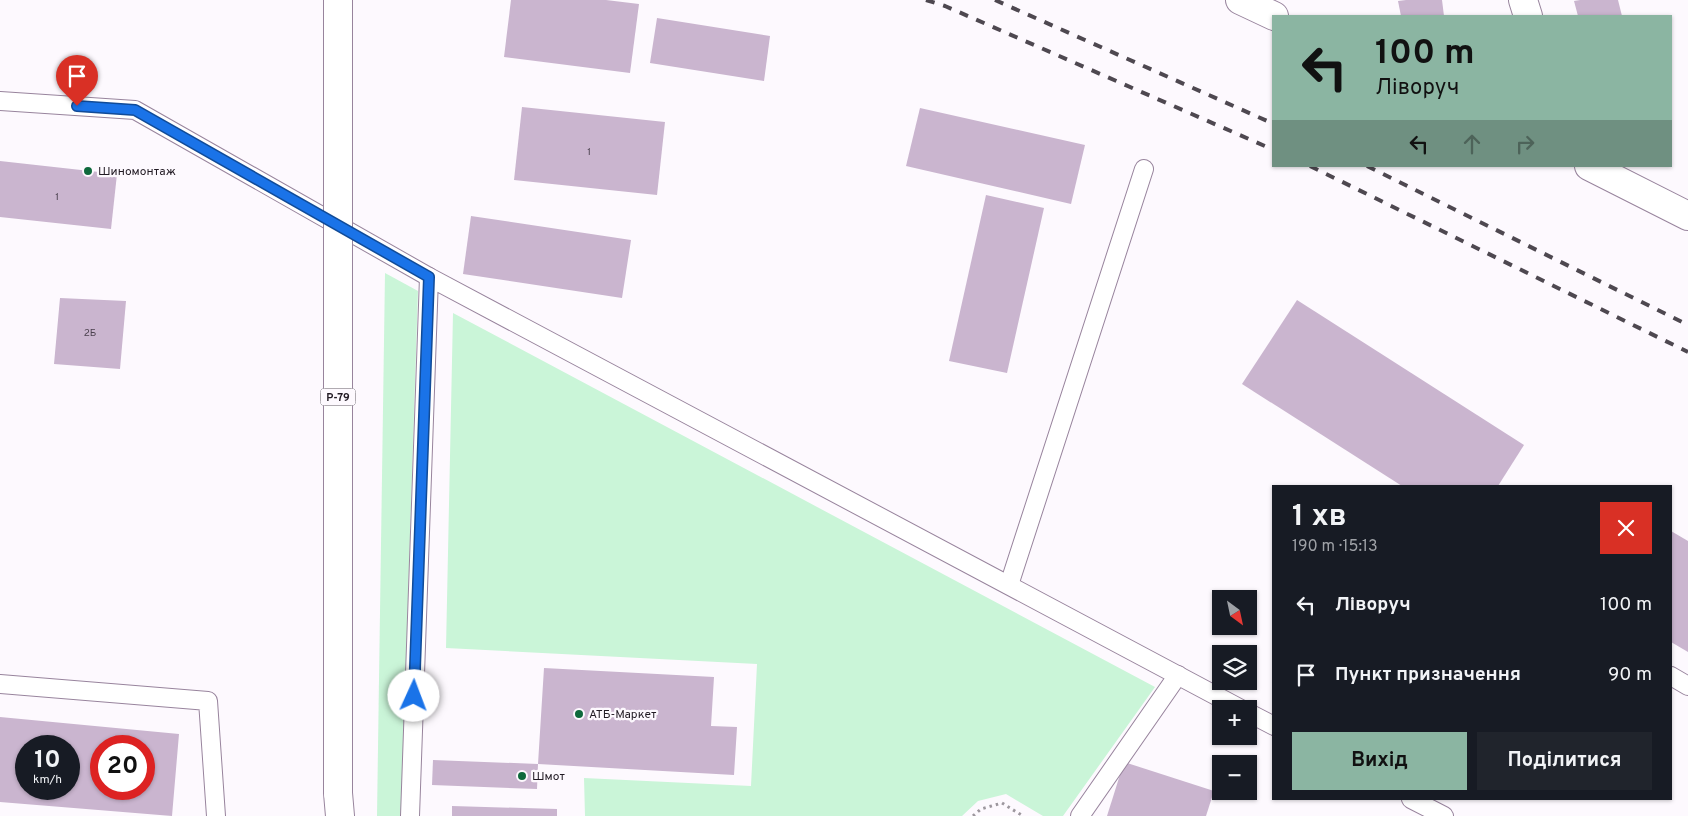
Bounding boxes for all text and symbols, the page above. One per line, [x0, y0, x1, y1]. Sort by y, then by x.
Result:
text: 100 m [1375, 32, 1475, 76]
icon: left [1292, 35, 1357, 100]
pin [56, 55, 98, 106]
icon: arrive [63, 62, 91, 90]
text: Ліворуч [1375, 75, 1459, 102]
icon: left [1405, 130, 1433, 158]
icon: ahead [1458, 130, 1486, 158]
icon: right [1511, 130, 1539, 158]
house number: 1 [587, 146, 591, 159]
place label: Шиномонтаж [98, 164, 176, 180]
marker: Шиномонтаж [82, 165, 94, 177]
house number: 1 [55, 191, 59, 204]
house number: 2Б [84, 327, 96, 340]
road number: Р-79 [320, 388, 356, 406]
text: 1 хв [1292, 499, 1347, 536]
button: close [1600, 502, 1652, 554]
text: 190 m · 15:13 [1292, 537, 1378, 557]
north arrow [1212, 590, 1258, 635]
map controls [1212, 590, 1257, 800]
icon: left [1292, 591, 1320, 619]
text: Ліворуч [1335, 593, 1411, 617]
text: 100 m [1600, 593, 1652, 617]
button: layers [1212, 645, 1257, 690]
icon: arrive [1292, 661, 1320, 689]
text: Пункт призначення [1335, 663, 1521, 687]
text: 90 m [1608, 663, 1652, 687]
position arrow [387, 669, 439, 721]
button: + [1212, 700, 1257, 745]
place label: АТБ-Маркет [589, 707, 657, 723]
marker: АТБ-Маркет [573, 708, 585, 720]
button: Вихід [1292, 732, 1467, 790]
button: Поділитися [1477, 732, 1652, 790]
speed limit sign: 20 [90, 735, 155, 800]
text: 10 [34, 745, 61, 777]
button: − [1212, 755, 1257, 800]
place label: Шмот [532, 769, 566, 785]
marker: Шмот [516, 770, 528, 782]
text: km/h [33, 772, 62, 788]

